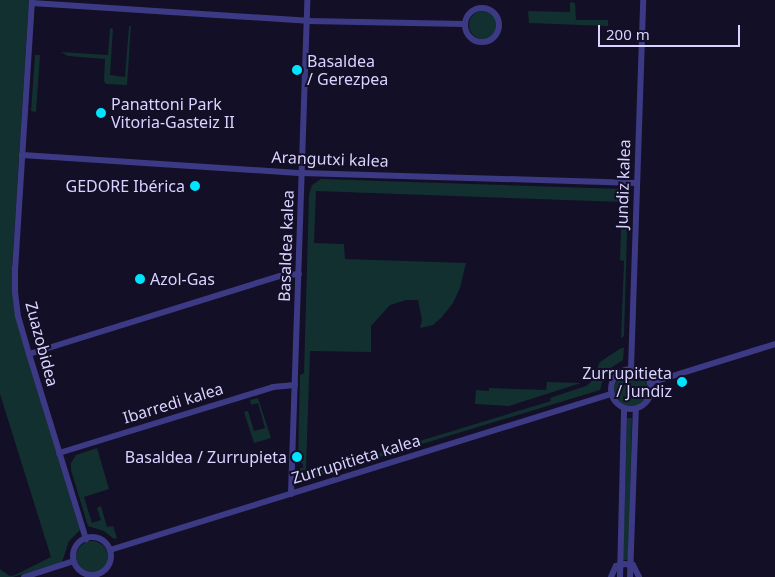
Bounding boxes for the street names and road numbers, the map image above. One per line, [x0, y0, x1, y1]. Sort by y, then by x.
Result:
street label: Jundiz kalea [612, 139, 634, 229]
street label: Arangutxi kalea [271, 147, 389, 171]
street label: Basaldea kalea [274, 190, 298, 302]
street label: Zuazobidea [21, 299, 63, 389]
street label: Ibarredi kalea [120, 379, 226, 427]
street label: Zurrupitieta kalea [289, 430, 423, 488]

